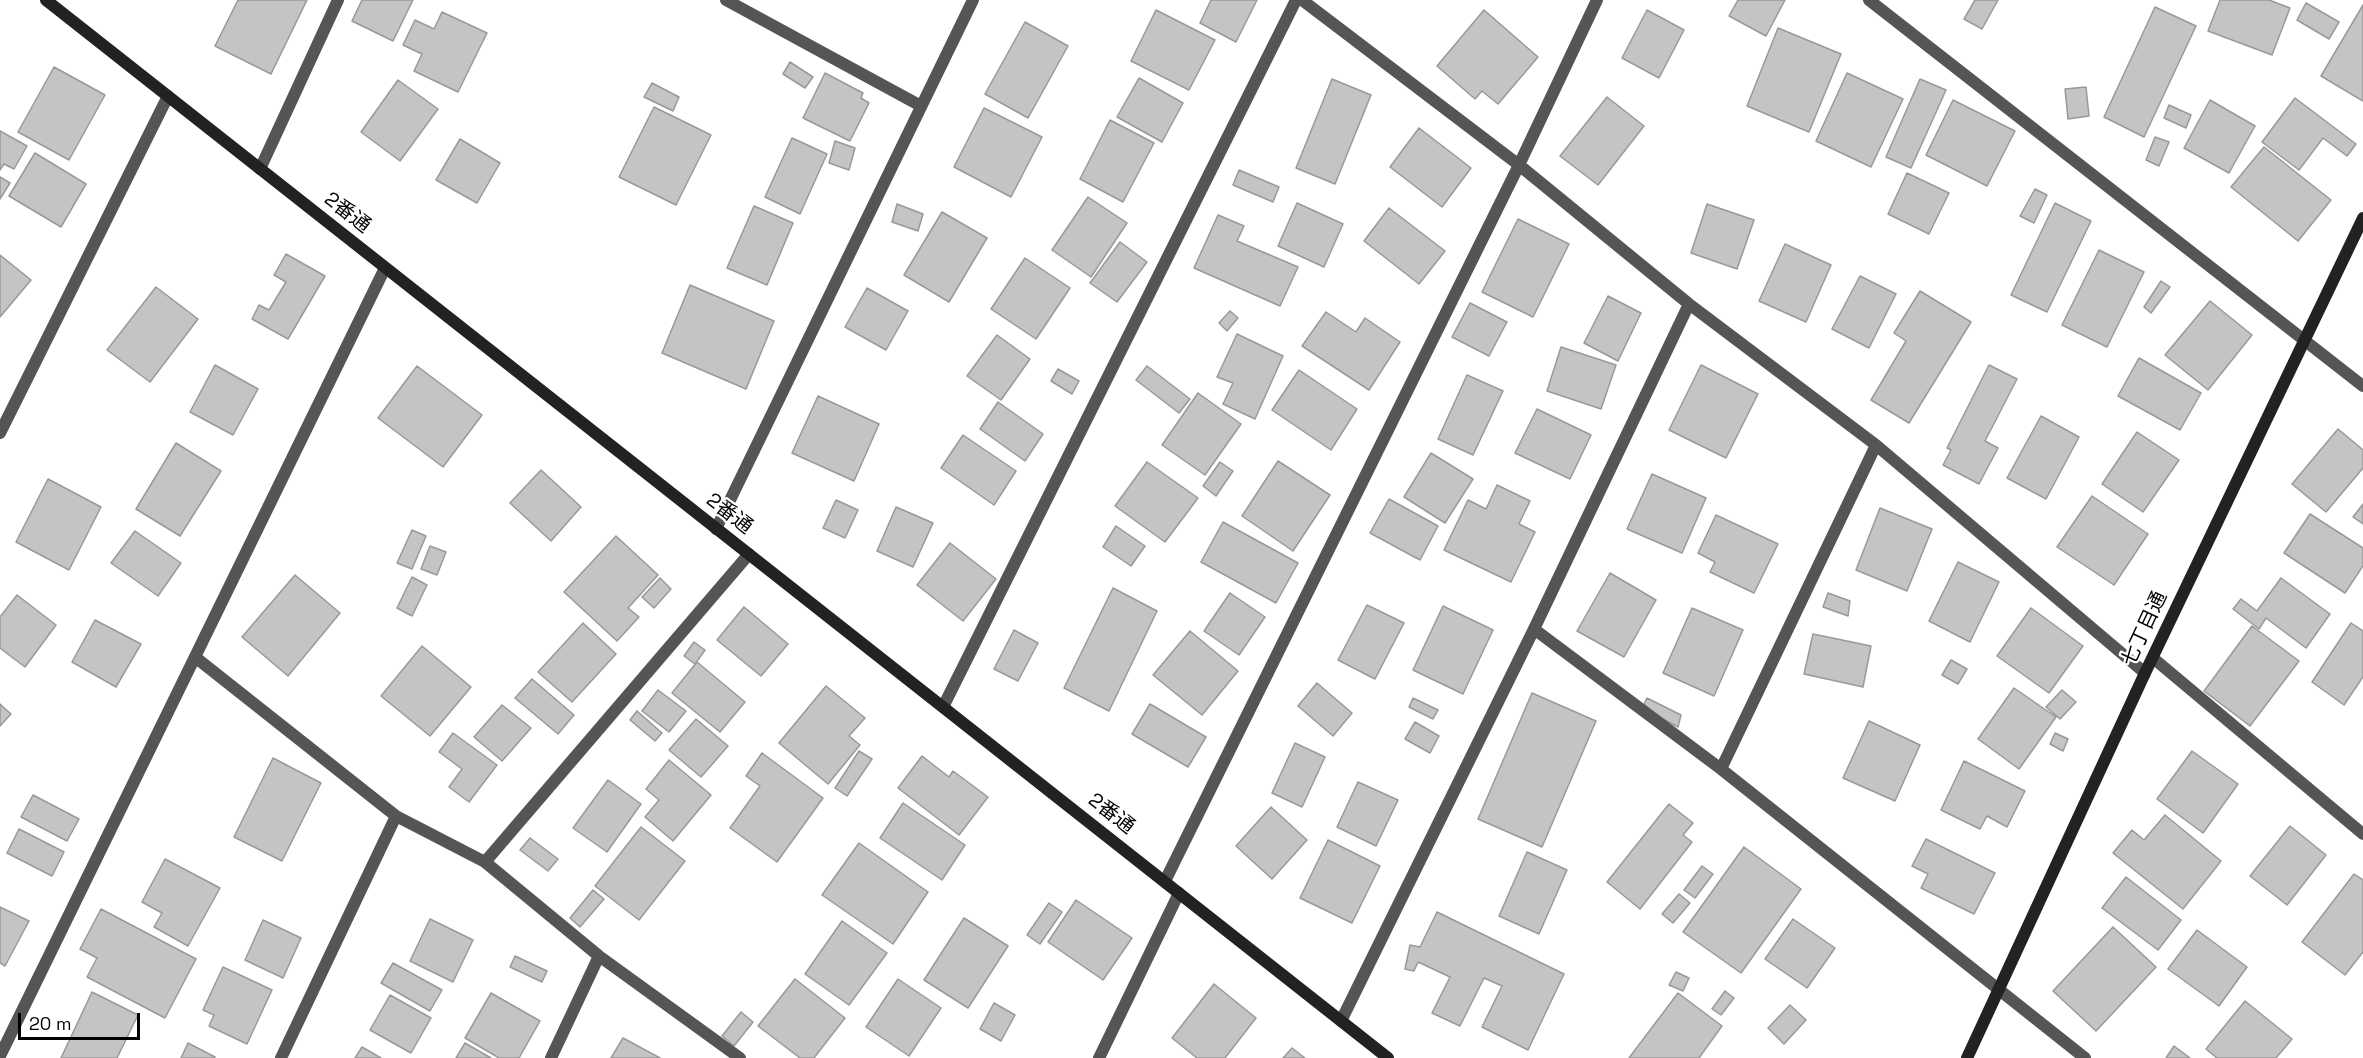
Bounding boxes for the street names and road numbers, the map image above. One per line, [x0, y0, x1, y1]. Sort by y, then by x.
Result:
street label: 2番通 [319, 188, 375, 238]
street label: 2番通 [701, 489, 757, 539]
street label: 七丁目通 [2117, 588, 2173, 670]
street label: 2番通 [1083, 789, 1139, 839]

